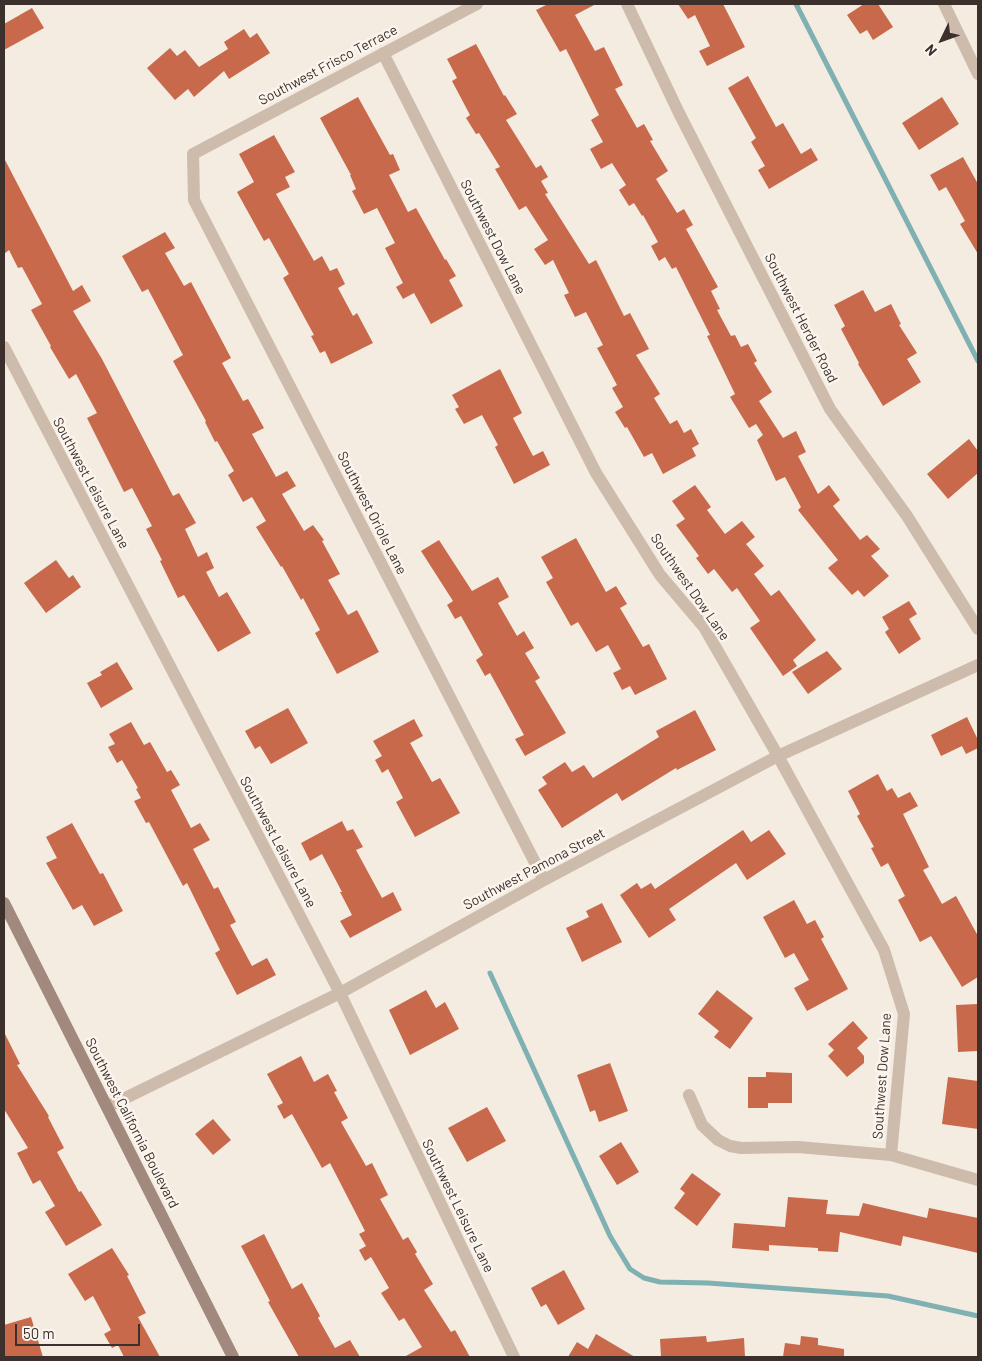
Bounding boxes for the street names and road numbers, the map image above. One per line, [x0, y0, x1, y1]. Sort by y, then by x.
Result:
street label: Southwest Frisco Terrace [256, 21, 400, 109]
street label: Southwest Dow Lane [457, 177, 529, 297]
street label: Southwest Herder Road [761, 250, 841, 386]
street label: Southwest Leisure Lane [49, 415, 133, 551]
street label: Southwest Oriole Lane [334, 449, 410, 577]
street label: Southwest Dow Lane [647, 530, 733, 644]
street label: Southwest Leisure Lane [236, 774, 320, 910]
street label: Southwest Pamona Street [460, 825, 608, 913]
street label: Southwest Dow Lane [869, 1012, 895, 1140]
street label: Southwest California Boulevard [82, 1035, 182, 1211]
street label: Southwest Leisure Lane [418, 1137, 498, 1275]

